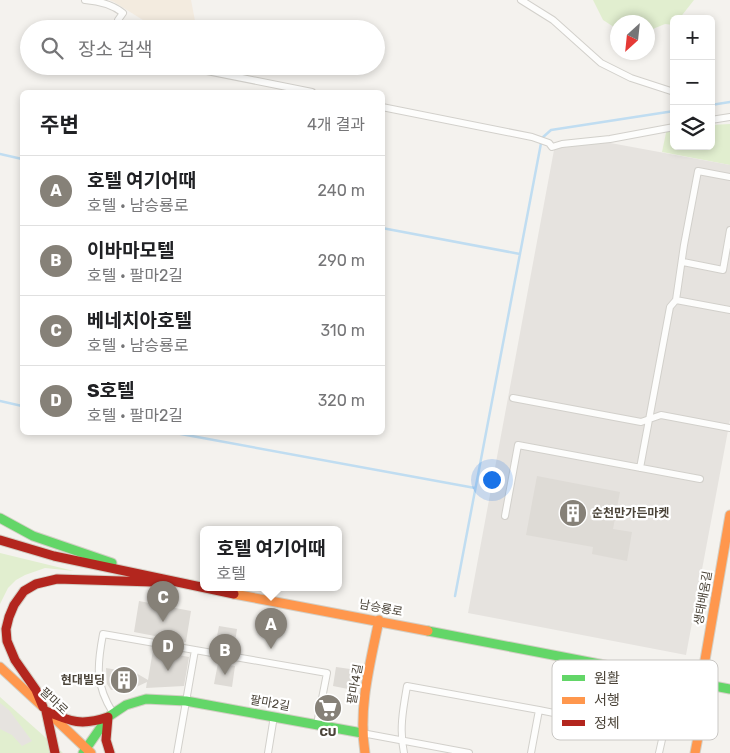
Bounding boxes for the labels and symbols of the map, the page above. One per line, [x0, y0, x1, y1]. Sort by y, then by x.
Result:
north arrow [610, 15, 655, 60]
your location [479, 467, 505, 493]
building icon: 순천만가든마켓 [558, 498, 588, 528]
place label: 순천만가든마켓 [592, 506, 669, 520]
street label: 생태배움길 [691, 570, 715, 626]
pin: C [147, 581, 179, 622]
street label: 남승룡로 [358, 597, 404, 619]
pin: A [255, 608, 287, 649]
pin: D [152, 630, 184, 671]
pin: B [209, 634, 241, 675]
legend [552, 660, 718, 740]
street label: 팔마4길 [345, 663, 365, 705]
building icon: 현대빌딩 [109, 665, 139, 695]
text: 원활 [594, 670, 620, 687]
place label: 현대빌딩 [61, 673, 105, 687]
street label: 팔마로 [37, 685, 71, 717]
text: 서행 [594, 692, 620, 709]
street label: 팔마2길 [249, 693, 291, 713]
supermarket icon: CU [313, 693, 343, 723]
text: 정체 [594, 715, 620, 732]
place label: CU [319, 725, 337, 739]

